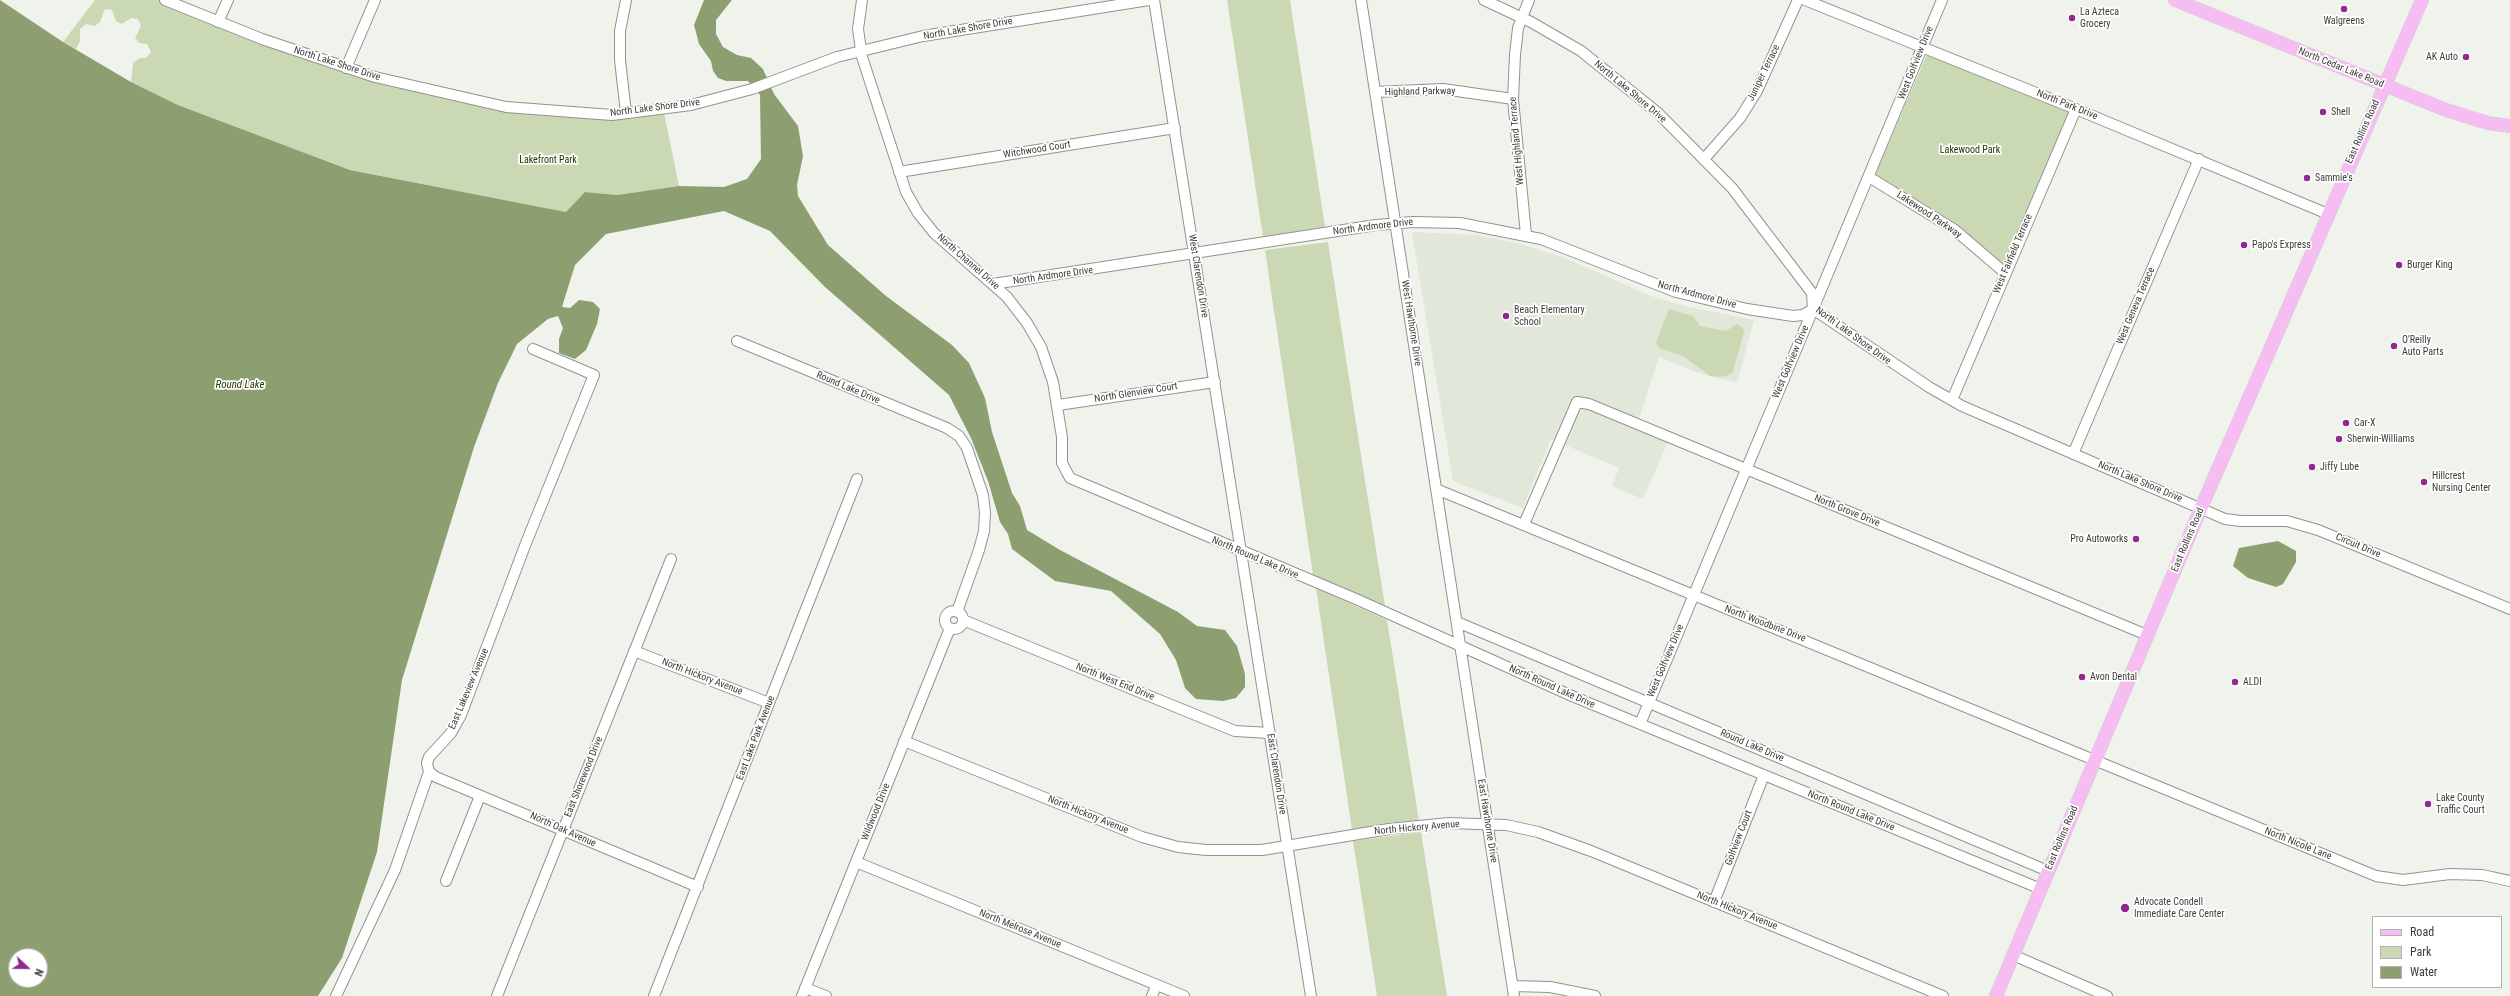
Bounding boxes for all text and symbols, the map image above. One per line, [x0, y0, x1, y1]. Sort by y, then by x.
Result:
marker: Walgreens [2339, 4, 2349, 14]
place label: La Azteca Grocery [2080, 6, 2119, 30]
marker: La Azteca Grocery [2067, 13, 2077, 23]
street label: North Lake Shore Drive [922, 15, 1014, 43]
place label: Walgreens [2323, 15, 2365, 27]
street label: West Golfview Drive [1896, 24, 1936, 102]
street label: Juniper Terrace [1745, 43, 1783, 103]
street label: North Lake Shore Drive [292, 44, 382, 84]
street label: North Cedar Lake Road [2297, 45, 2385, 91]
place label: AK Auto [2426, 51, 2458, 63]
marker: AK Auto [2461, 52, 2471, 62]
street label: North Lake Shore Drive [1591, 58, 1669, 126]
street label: Highland Parkway [1385, 85, 1455, 99]
street label: North Park Drive [2035, 87, 2099, 123]
street label: West Highland Terrace [1507, 96, 1527, 186]
street label: North Lake Shore Drive [609, 97, 701, 119]
street label: East Rollins Road [2344, 98, 2382, 166]
place label: Shell [2331, 106, 2350, 118]
marker: Shell [2318, 107, 2328, 117]
street label: Witchwood Court [1003, 139, 1071, 161]
park label: Lakewood Park [1940, 144, 2000, 156]
park label: Lakefront Park [519, 154, 577, 166]
place label: Sammie's [2315, 172, 2353, 184]
marker: Sammie's [2302, 173, 2312, 183]
street label: Lakewood Parkway [1894, 189, 1964, 241]
street label: West Fairfield Terrace [1991, 212, 2035, 296]
street label: North Ardmore Drive [1332, 216, 1414, 238]
street label: North Channel Drive [934, 232, 1002, 292]
street label: West Clarendon Drive [1185, 233, 1211, 319]
place label: Papo's Express [2252, 239, 2311, 251]
marker: Papo's Express [2239, 240, 2249, 250]
place label: Burger King [2407, 259, 2453, 271]
marker: Burger King [2394, 260, 2404, 270]
street label: North Ardmore Drive [1012, 264, 1094, 288]
street label: West Geneva Terrace [2114, 266, 2158, 346]
street label: West Hawthorne Drive [1398, 279, 1424, 367]
street label: North Ardmore Drive [1656, 279, 1738, 311]
place label: Beach Elementary School [1514, 304, 1585, 328]
street label: North Lake Shore Drive [1813, 305, 1893, 367]
marker: Beach Elementary School [1501, 311, 1511, 321]
street label: West Golfview Drive [1770, 324, 1812, 400]
place label: O'Reilly Auto Parts [2402, 334, 2444, 358]
marker: O'Reilly Auto Parts [2389, 341, 2399, 351]
street label: Round Lake Drive [814, 369, 882, 407]
water label: Round Lake [215, 378, 265, 392]
street label: North Glenview Court [1094, 380, 1178, 406]
place label: Car-X [2354, 417, 2375, 429]
marker: Car-X [2341, 418, 2351, 428]
place label: Sherwin-Williams [2347, 433, 2415, 445]
marker: Sherwin-Williams [2334, 434, 2344, 444]
street label: North Lake Shore Drive [2096, 459, 2184, 505]
place label: Jiffy Lube [2320, 461, 2359, 473]
marker: Jiffy Lube [2307, 462, 2317, 472]
place label: Hillcrest Nursing Center [2432, 470, 2491, 494]
marker: Hillcrest Nursing Center [2419, 477, 2429, 487]
street label: North Grove Drive [1813, 492, 1881, 530]
street label: East Rollins Road [2169, 506, 2207, 574]
street label: Circuit Drive [2334, 531, 2382, 561]
place label: Pro Autoworks [2070, 533, 2128, 545]
street label: North Round Lake Drive [1210, 534, 1300, 582]
marker: Pro Autoworks [2131, 534, 2141, 544]
street label: North Woodbine Drive [1723, 603, 1807, 645]
street label: West Golfview Drive [1645, 623, 1687, 699]
street label: East Lakeview Avenue [446, 647, 492, 731]
street label: North Hickory Avenue [660, 656, 744, 698]
street label: North West End Drive [1074, 661, 1156, 703]
street label: North Round Lake Drive [1507, 663, 1597, 711]
place label: Avon Dental [2090, 671, 2137, 683]
marker: Avon Dental [2077, 672, 2087, 682]
place label: ALDI [2243, 676, 2262, 688]
marker: ALDI [2230, 677, 2240, 687]
street label: East Lake Park Avenue [734, 694, 778, 782]
street label: Round Lake Drive [1718, 727, 1786, 765]
street label: East Clarendon Drive [1264, 733, 1288, 815]
street label: East Shorewood Drive [562, 735, 606, 819]
street label: East Hawthorne Drive [1474, 778, 1500, 864]
street label: Wildwood Drive [859, 782, 893, 842]
street label: North Round Lake Drive [1806, 788, 1896, 834]
place label: Lake County Traffic Court [2436, 792, 2485, 816]
street label: North Hickory Avenue [1046, 793, 1130, 837]
marker: Lake County Traffic Court [2423, 799, 2433, 809]
street label: East Rollins Road [2043, 804, 2081, 872]
street label: Golfview Court [1723, 809, 1755, 867]
street label: North Oak Avenue [528, 810, 598, 850]
street label: North Hickory Avenue [1374, 818, 1460, 838]
street label: North Nicole Lane [2263, 825, 2333, 863]
street label: North Hickory Avenue [1695, 889, 1779, 933]
place label: Advocate Condell Immediate Care Center [2134, 896, 2225, 920]
marker: Advocate Condell Immediate Care Center [2119, 902, 2131, 914]
street label: North Melrose Avenue [977, 907, 1063, 951]
legend [2372, 916, 2502, 988]
text: Road [2410, 925, 2434, 939]
text: Park [2410, 945, 2431, 959]
north arrow [8, 948, 48, 988]
text: Water [2410, 965, 2438, 979]
text: N [31, 967, 46, 978]

